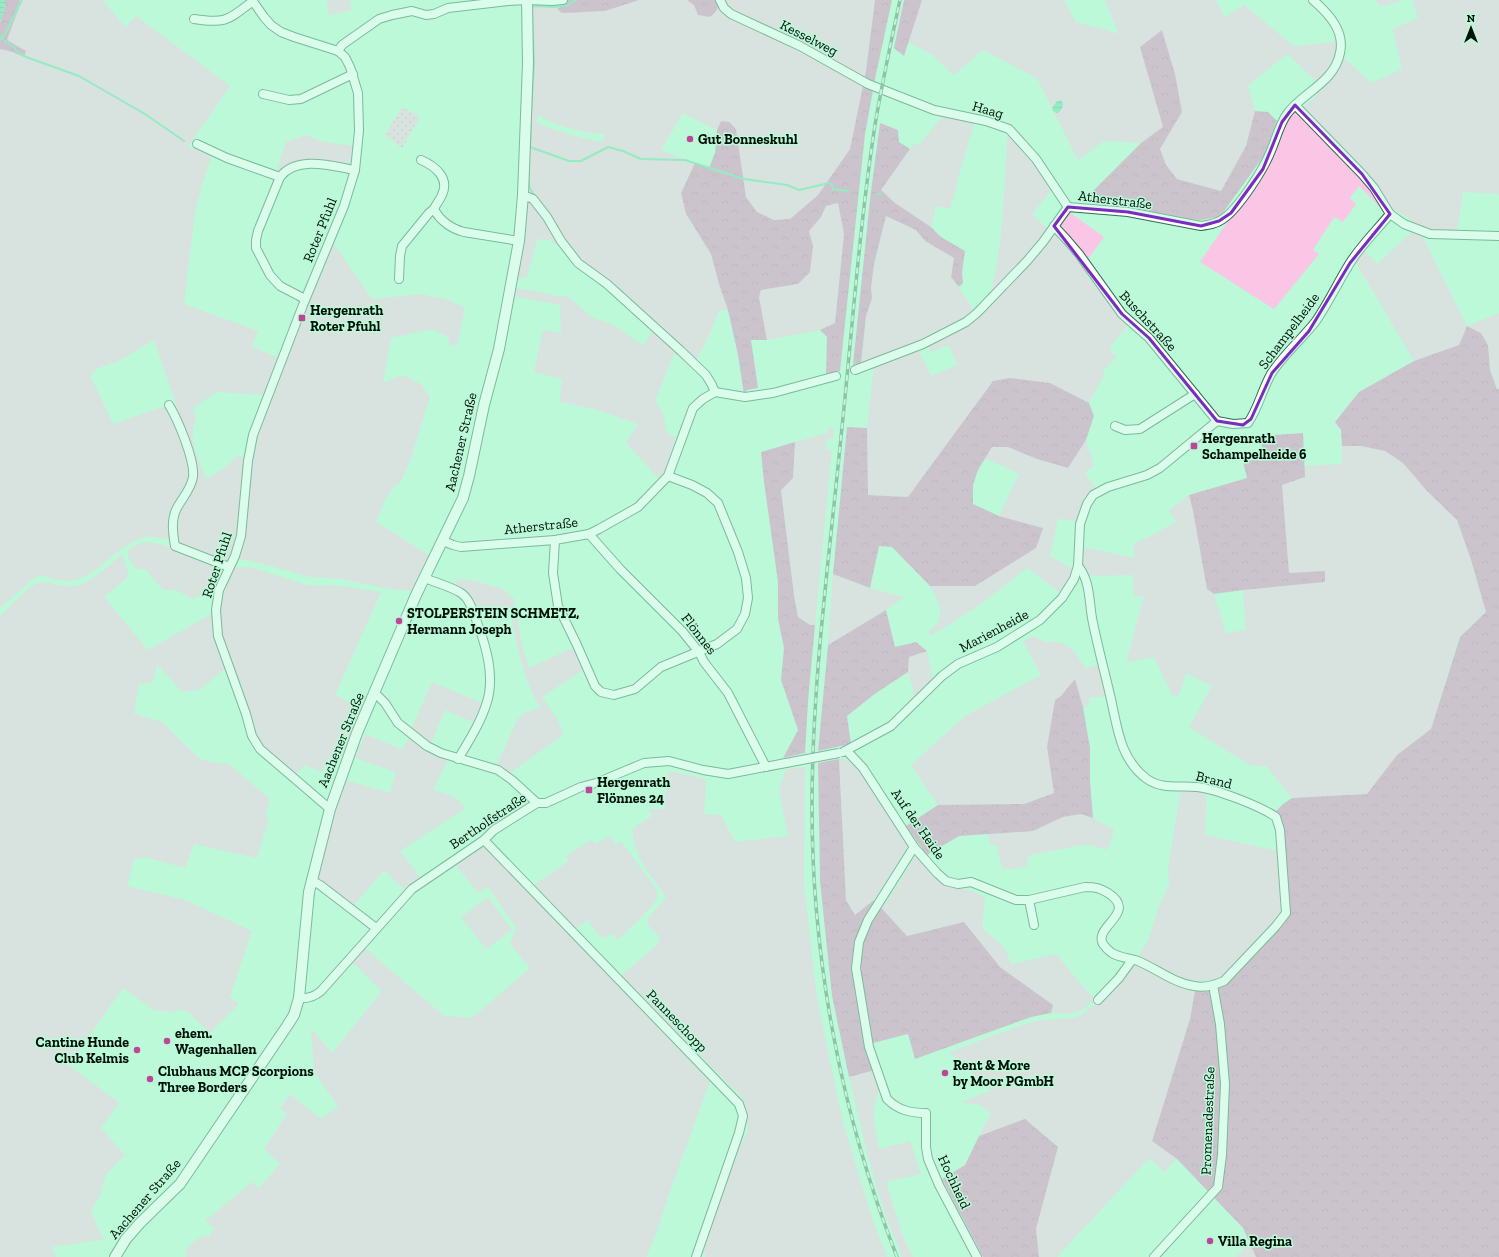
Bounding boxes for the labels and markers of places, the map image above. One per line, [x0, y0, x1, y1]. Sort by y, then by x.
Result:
place label: Gut Bonneskuhl [698, 131, 798, 148]
marker: Gut Bonneskuhl [685, 134, 695, 144]
place label: Hergenrath Roter Pfuhl [310, 302, 383, 335]
marker: Hergenrath Roter Pfuhl [297, 313, 307, 323]
place label: Hergenrath Schampelheide 6 [1202, 430, 1307, 463]
marker: Hergenrath Schampelheide 6 [1189, 441, 1199, 451]
place label: STOLPERSTEIN SCHMETZ, Hermann Joseph [407, 605, 579, 638]
marker: STOLPERSTEIN SCHMETZ, Hermann Joseph [394, 616, 404, 626]
place label: Hergenrath Flönnes 24 [597, 774, 670, 807]
marker: Hergenrath Flönnes 24 [584, 785, 594, 795]
place label: ehem. Wagenhallen [175, 1025, 257, 1058]
place label: Cantine Hunde Club Kelmis [36, 1034, 130, 1067]
marker: ehem. Wagenhallen [162, 1036, 172, 1046]
marker: Cantine Hunde Club Kelmis [132, 1045, 142, 1055]
place label: Rent & More by Moor PGmbH [952, 1057, 1054, 1090]
place label: Clubhaus MCP Scorpions Three Borders [158, 1063, 314, 1096]
marker: Rent & More by Moor PGmbH [940, 1068, 950, 1078]
marker: Clubhaus MCP Scorpions Three Borders [145, 1074, 155, 1084]
place label: Villa Regina [1218, 1233, 1292, 1250]
marker: Villa Regina [1205, 1236, 1215, 1246]

